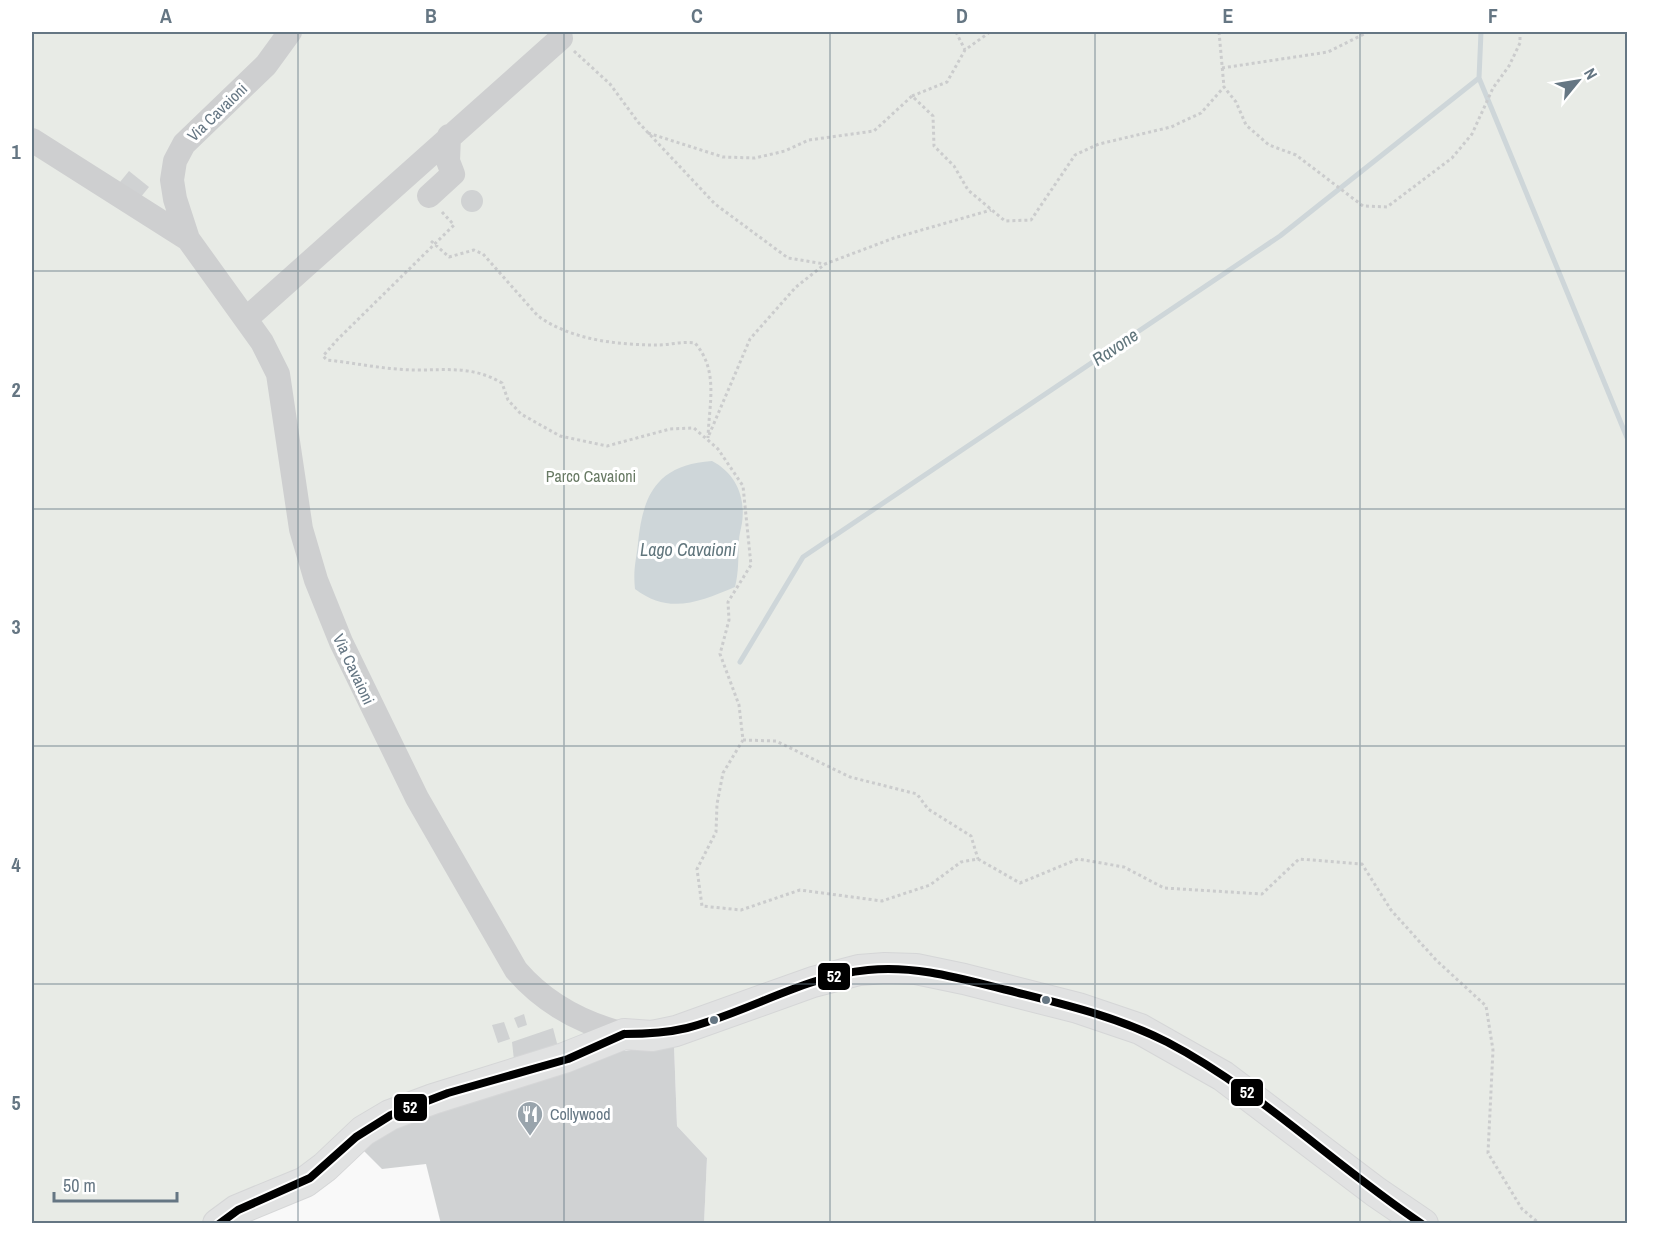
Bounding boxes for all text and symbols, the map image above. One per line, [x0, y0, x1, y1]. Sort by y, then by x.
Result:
text: A [160, 2, 172, 29]
text: B [425, 2, 437, 29]
text: C [691, 2, 703, 29]
text: D [956, 2, 968, 29]
text: E [1223, 2, 1234, 29]
text: F [1488, 2, 1498, 29]
north arrow [1548, 51, 1608, 111]
text: N [1579, 64, 1603, 83]
street label: Via Cavaioni [182, 78, 252, 146]
text: 1 [11, 138, 21, 165]
water label: Ravone [1087, 322, 1143, 372]
text: 2 [11, 376, 21, 403]
park label: Parco Cavaioni [546, 465, 636, 487]
water label: Lago Cavaioni [640, 537, 736, 562]
text: 3 [11, 613, 21, 640]
street label: Via Cavaioni [328, 630, 380, 708]
text: 4 [11, 851, 21, 878]
line badge: 52 [817, 962, 851, 991]
text: 52 [827, 965, 841, 987]
unlabelled marker [1040, 994, 1052, 1006]
unlabelled marker [708, 1014, 720, 1026]
line badge: 52 [1230, 1078, 1264, 1107]
text: 52 [1240, 1081, 1254, 1103]
text: 5 [11, 1089, 21, 1116]
line badge: 52 [393, 1093, 428, 1122]
text: 52 [403, 1096, 417, 1118]
restaurant icon: Collywood [515, 1099, 545, 1137]
place label: Collywood [550, 1103, 611, 1125]
scale bar [54, 1165, 177, 1203]
text: 50 m [63, 1173, 96, 1198]

